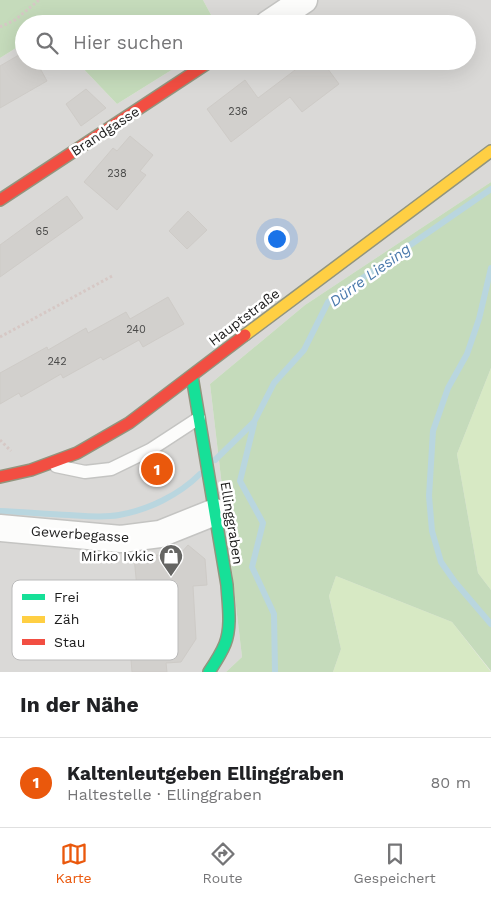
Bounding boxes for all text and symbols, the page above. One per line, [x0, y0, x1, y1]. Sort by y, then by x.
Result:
search box [15, 15, 476, 70]
icon: search [33, 29, 61, 57]
text: Hier suchen [73, 31, 184, 54]
street label: Brandgasse [68, 103, 142, 159]
house number: 236 [228, 105, 248, 118]
house number: 238 [107, 167, 127, 180]
house number: 65 [35, 225, 49, 238]
your location [264, 226, 290, 252]
water label: Dürre Liesing [326, 240, 414, 310]
street label: Hauptstraße [205, 285, 283, 349]
house number: 240 [126, 323, 146, 336]
house number: 242 [47, 355, 67, 368]
pin: 1 [141, 450, 173, 488]
street label: Ellinggraben [218, 480, 246, 566]
street label: Gewerbegasse [30, 523, 130, 545]
shop icon: Mirko Ivkic [158, 543, 184, 577]
place label: Mirko Ivkic [81, 548, 154, 564]
legend [12, 580, 178, 660]
text: Frei [54, 589, 79, 605]
text: Zäh [54, 611, 79, 627]
text: Stau [54, 634, 85, 650]
text: In der Nähe [20, 692, 139, 717]
text: Kaltenleutgeben Ellinggraben [67, 762, 344, 785]
text: 1 [33, 773, 39, 792]
text: 80 m [430, 773, 471, 792]
text: Haltestelle · Ellinggraben [67, 785, 262, 804]
tab: Karte [55, 840, 92, 886]
tab: Route [203, 840, 243, 886]
tab: Gespeichert [354, 840, 436, 886]

